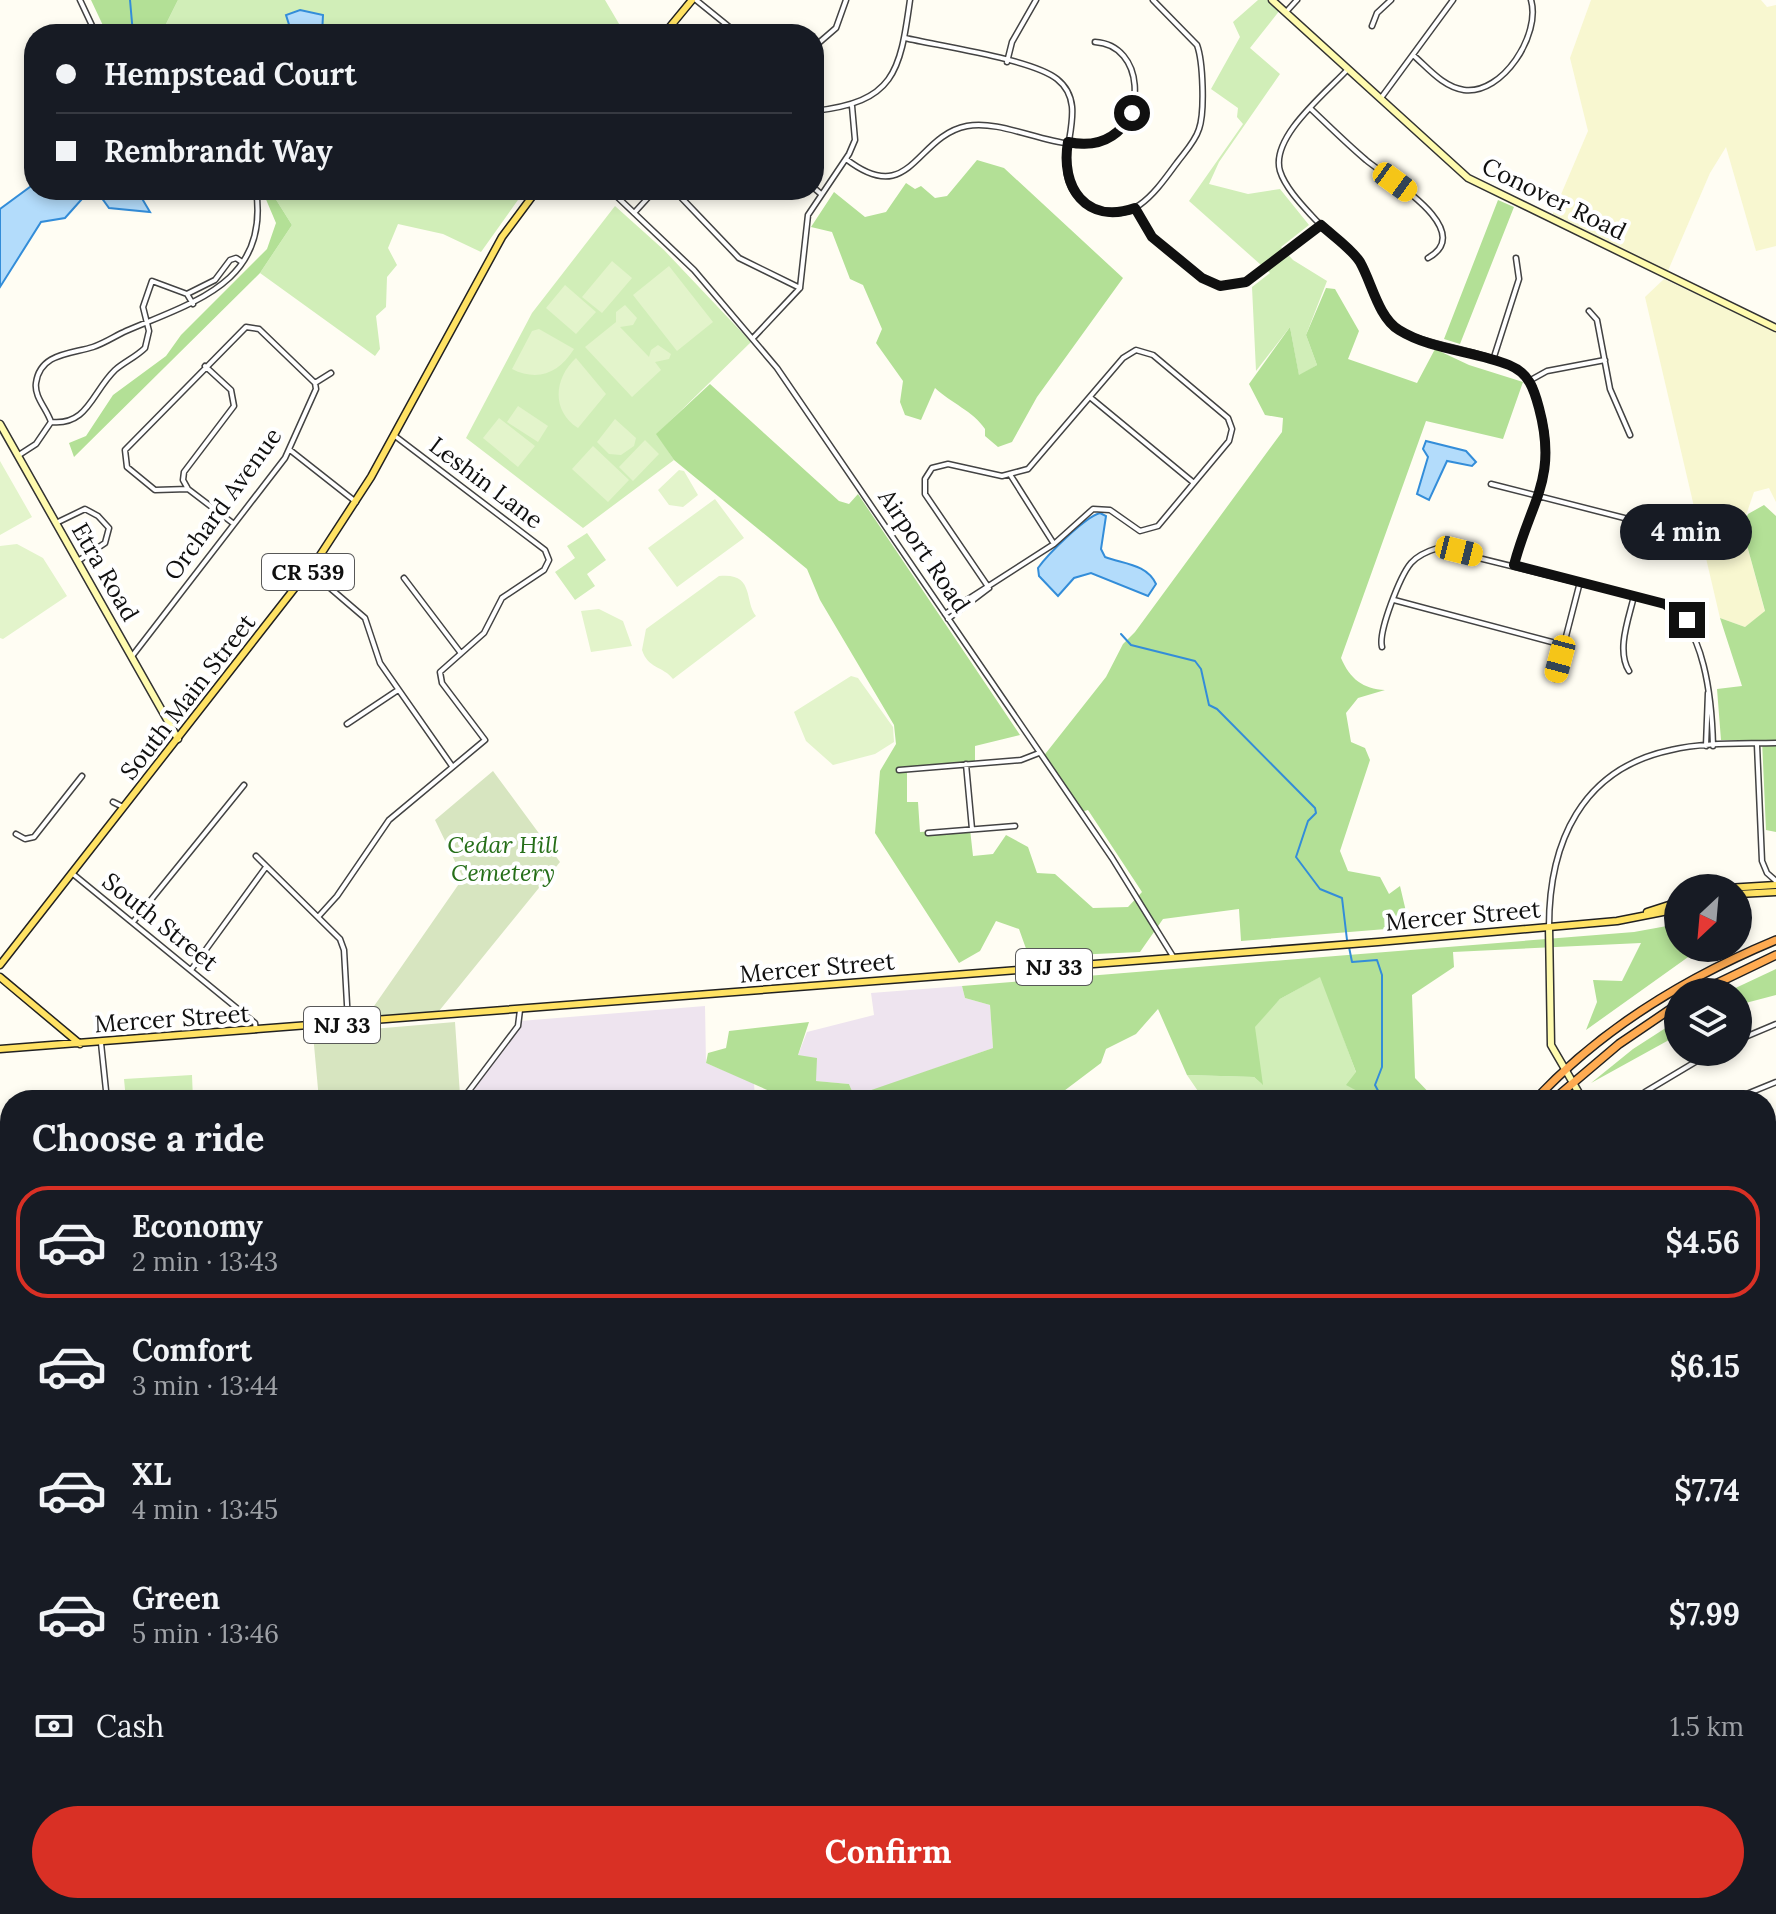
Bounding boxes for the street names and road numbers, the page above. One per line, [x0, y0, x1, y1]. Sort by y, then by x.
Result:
street label: Conover Road [1477, 150, 1631, 247]
street label: Orchard Avenue [157, 421, 288, 586]
street label: Leshin Lane [423, 430, 549, 535]
street label: Airport Road [871, 482, 977, 618]
street label: Etra Road [65, 517, 146, 627]
road number: CR 539 [262, 554, 354, 590]
street label: South Main Street [113, 607, 262, 786]
street label: South Street [96, 866, 225, 978]
street label: Mercer Street [1384, 893, 1542, 938]
street label: Mercer Street [738, 945, 896, 990]
road number: NJ 33 [1016, 949, 1092, 985]
street label: Mercer Street [93, 998, 251, 1039]
road number: NJ 33 [304, 1007, 380, 1043]

